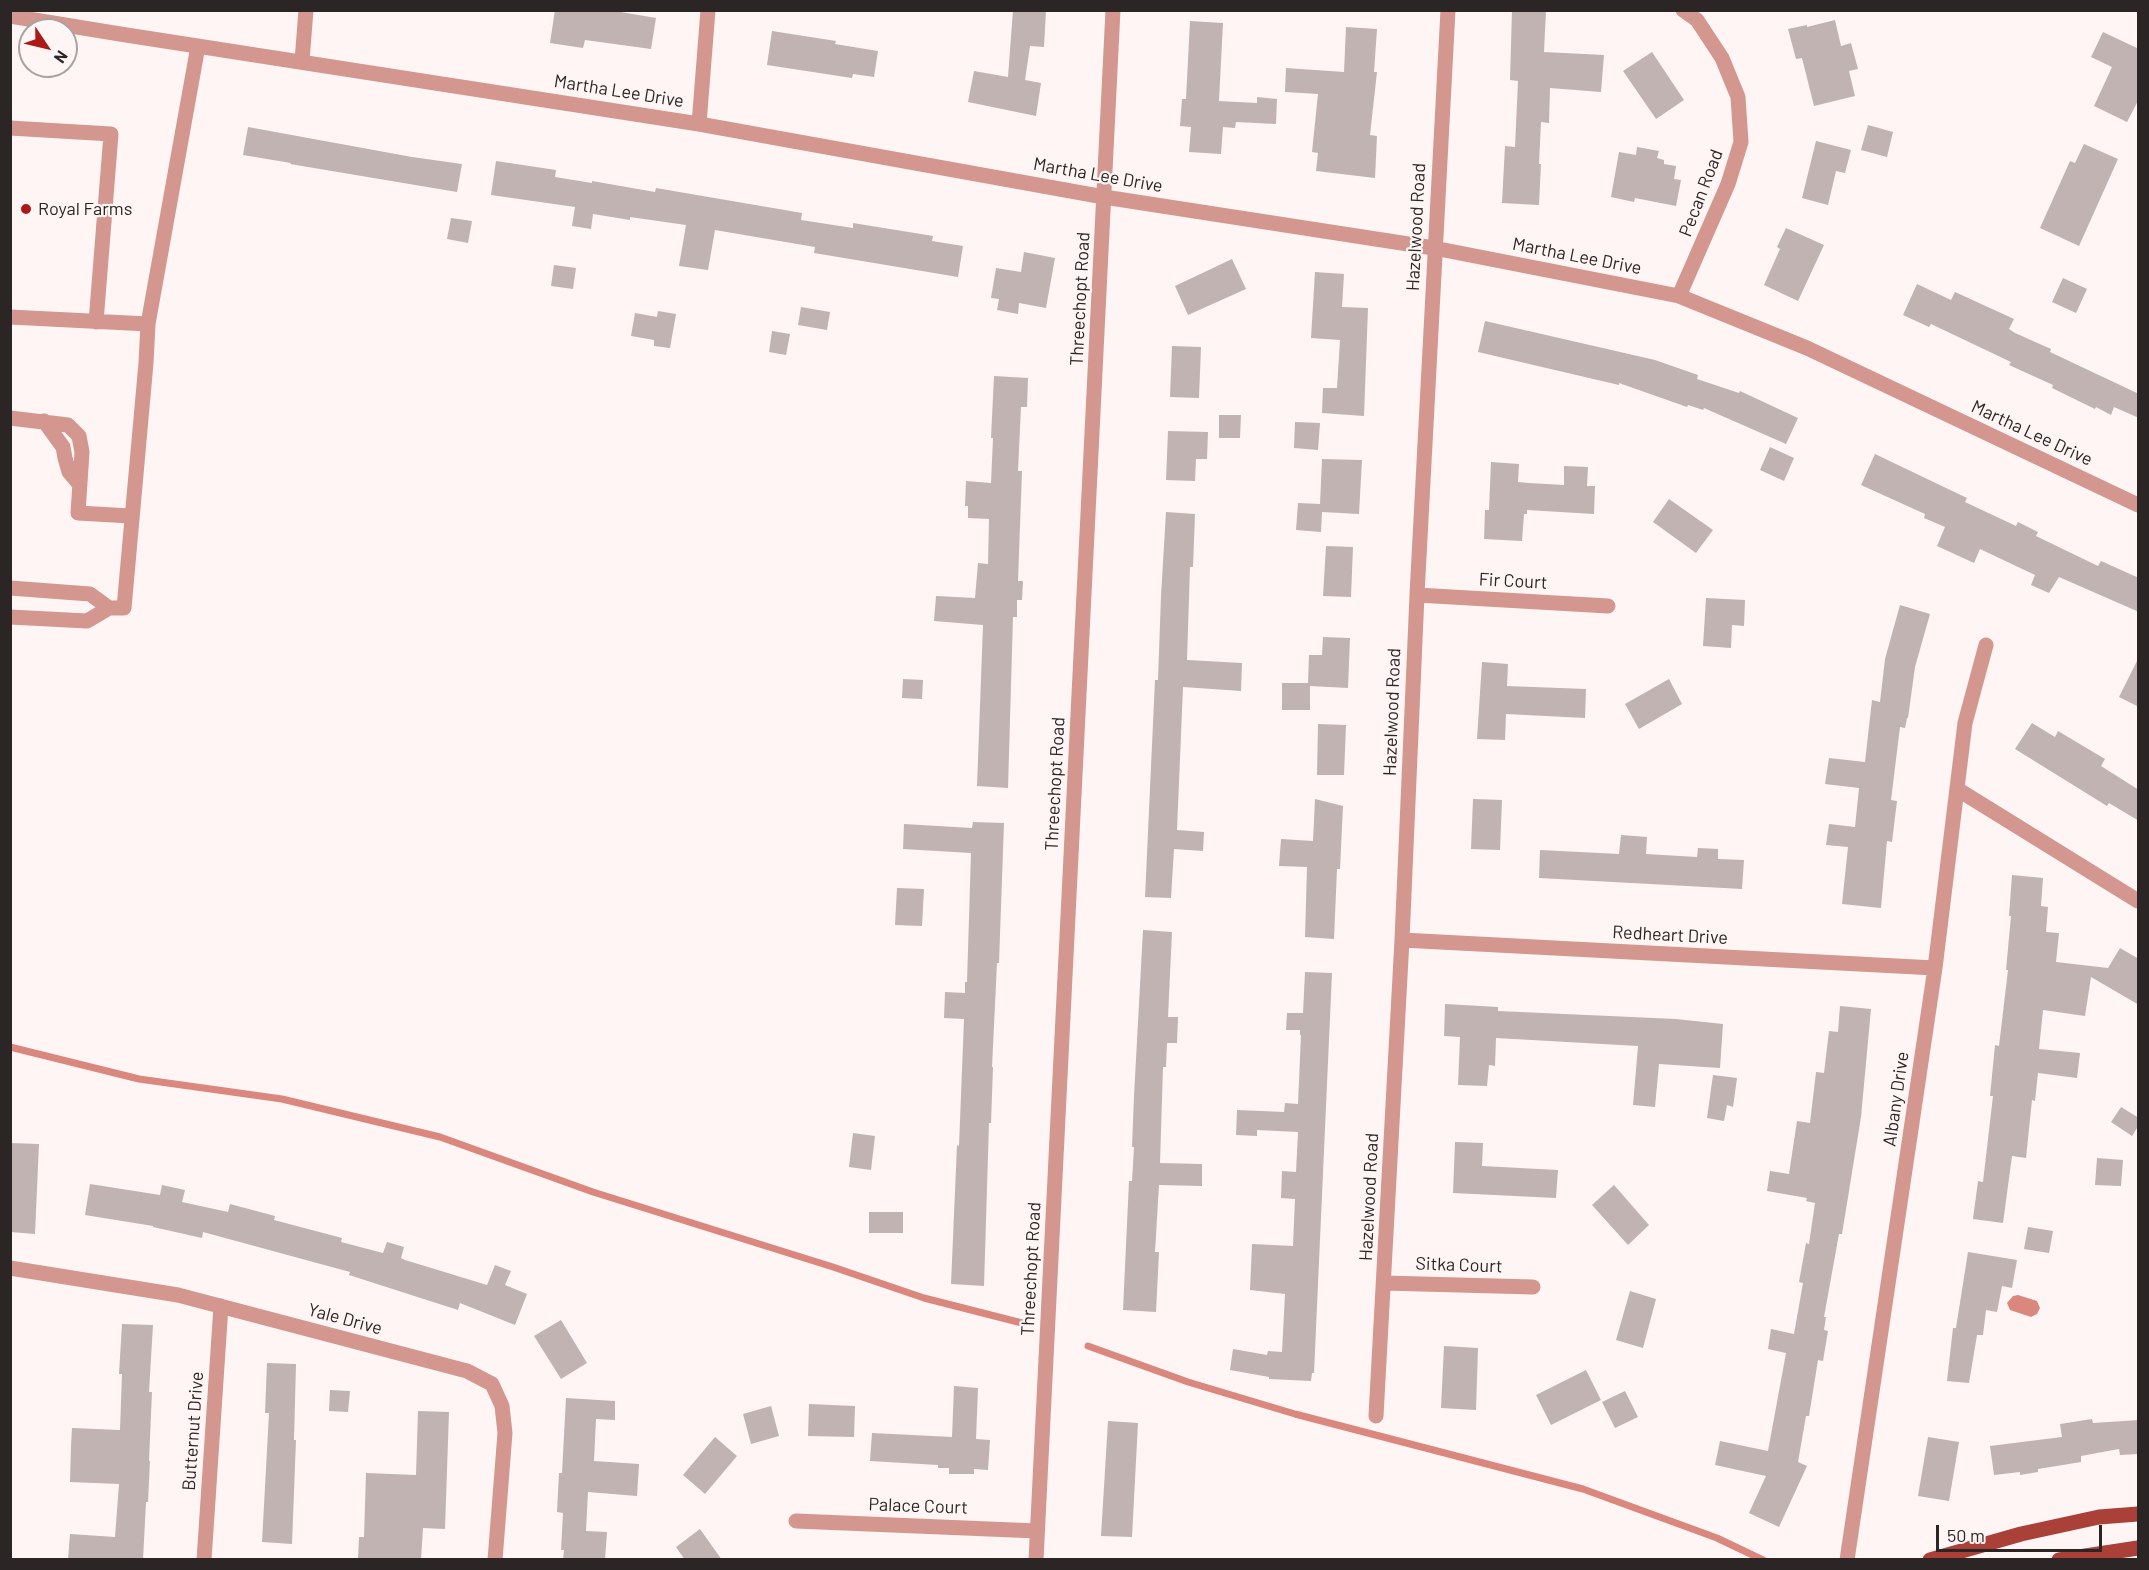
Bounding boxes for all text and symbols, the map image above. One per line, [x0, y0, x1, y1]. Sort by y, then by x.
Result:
north arrow [18, 18, 78, 78]
text: N [51, 48, 72, 67]
street label: Martha Lee Drive [553, 70, 685, 112]
street label: Pecan Road [1675, 146, 1727, 240]
street label: Martha Lee Drive [1032, 153, 1164, 197]
street label: Hazelwood Road [1402, 162, 1430, 292]
place label: Royal Farms [38, 198, 132, 220]
marker: Royal Farms [19, 202, 33, 216]
street label: Threechopt Road [1066, 231, 1094, 367]
street label: Martha Lee Drive [1511, 233, 1643, 279]
street label: Martha Lee Drive [1968, 396, 2096, 470]
street label: Fir Court [1478, 568, 1548, 594]
street label: Hazelwood Road [1379, 648, 1405, 776]
street label: Threechopt Road [1041, 716, 1069, 852]
street label: Redheart Drive [1612, 921, 1728, 949]
street label: Albany Drive [1879, 1050, 1913, 1148]
street label: Hazelwood Road [1355, 1132, 1383, 1262]
street label: Threechopt Road [1017, 1201, 1045, 1337]
street label: Sitka Court [1415, 1253, 1503, 1277]
street label: Yale Drive [305, 1299, 385, 1339]
street label: Butternut Drive [178, 1371, 208, 1491]
street label: Palace Court [868, 1493, 968, 1519]
scale bar [1939, 1513, 2106, 1551]
text: 50 m [1947, 1524, 1985, 1546]

